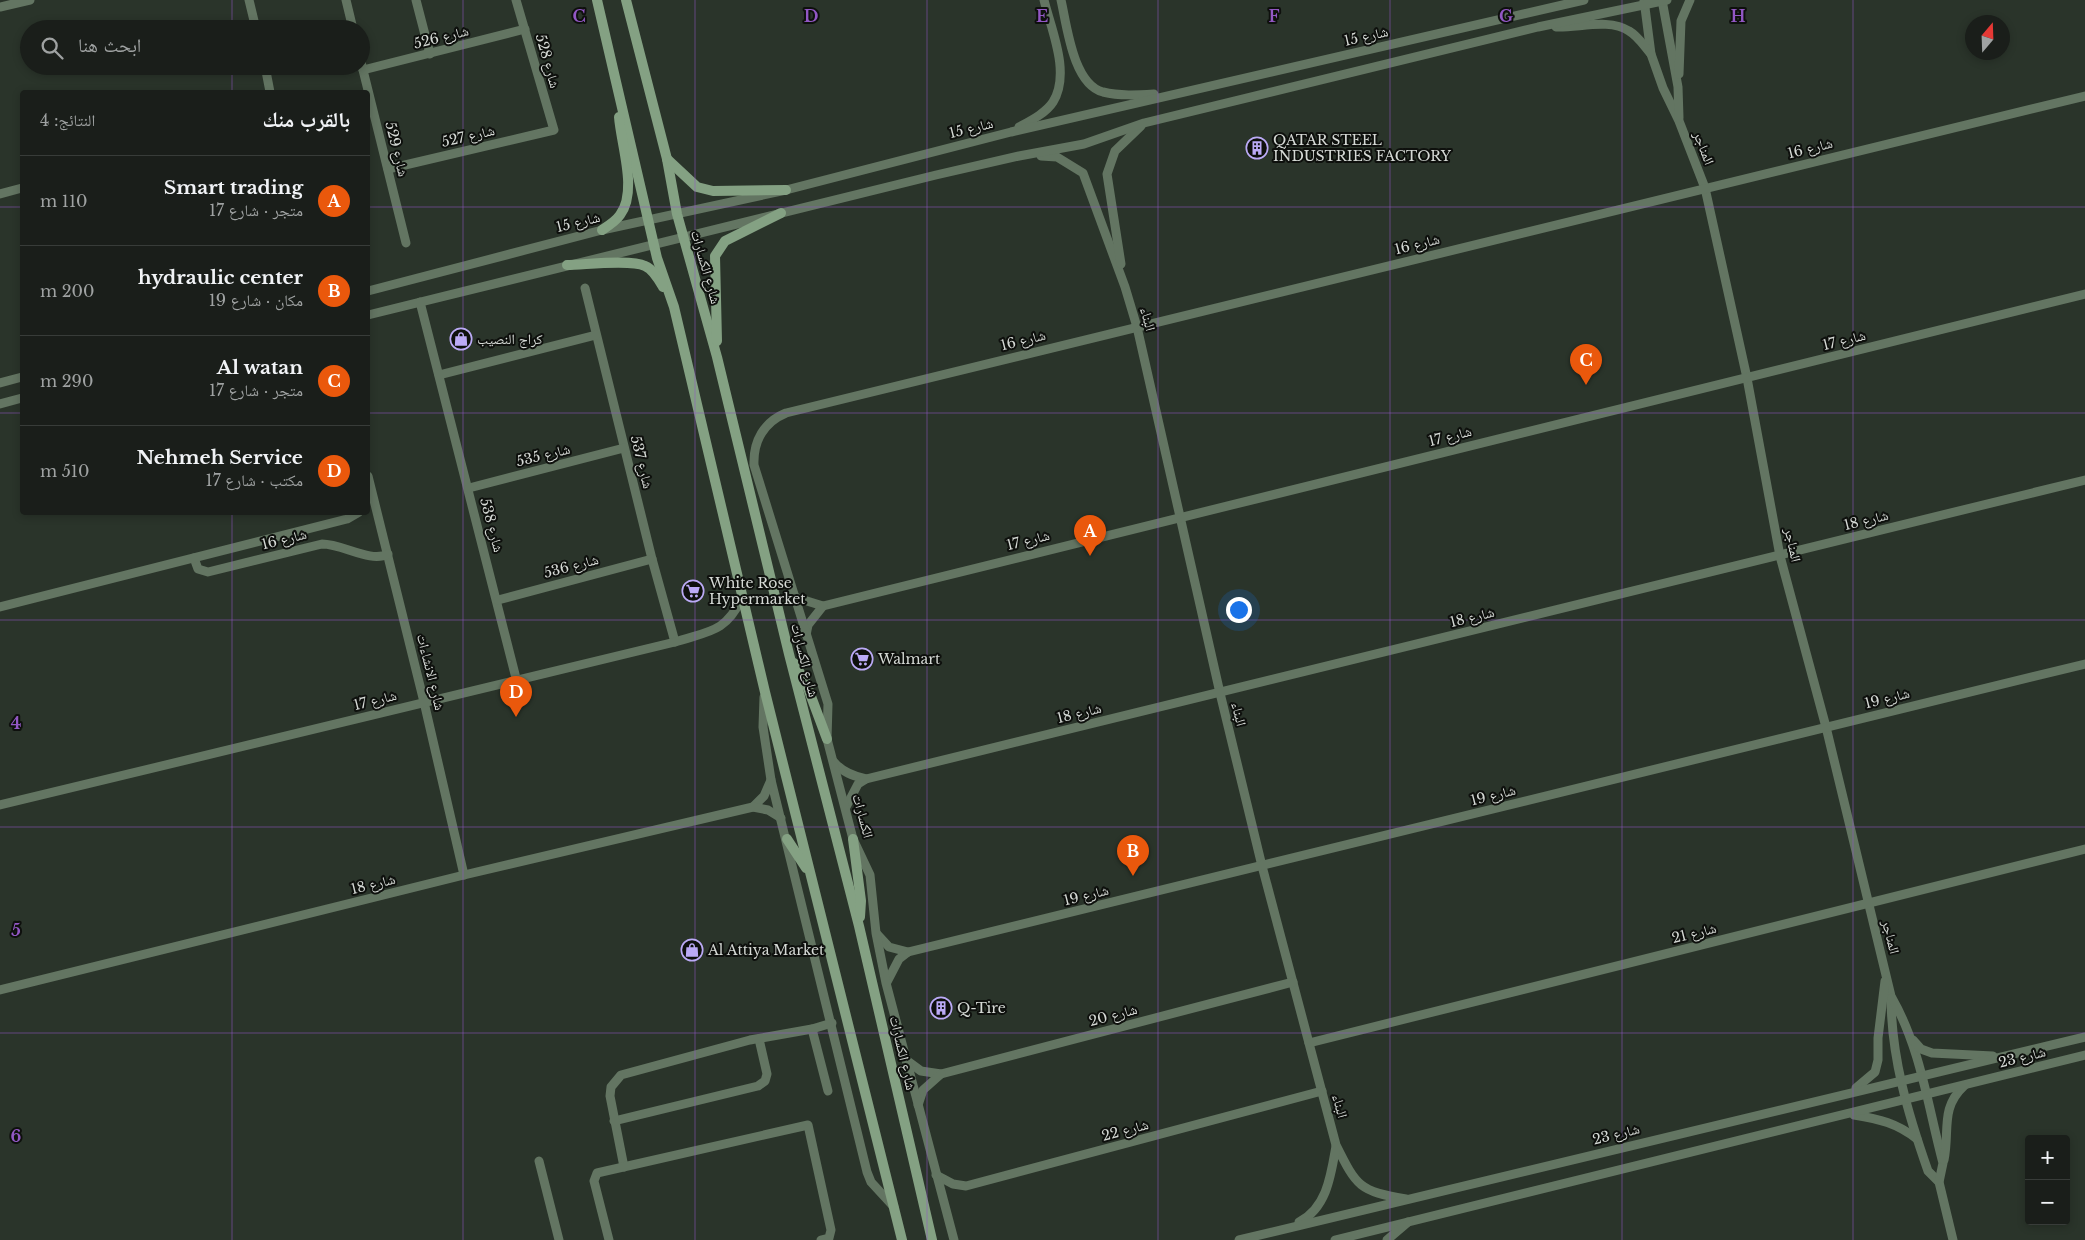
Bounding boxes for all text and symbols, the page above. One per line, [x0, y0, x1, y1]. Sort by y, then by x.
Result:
text: C [572, 6, 586, 26]
text: D [804, 6, 818, 26]
text: E [1036, 6, 1048, 26]
text: F [1268, 6, 1280, 26]
text: G [1499, 6, 1513, 26]
text: H [1730, 6, 1746, 26]
north arrow [1965, 15, 2010, 60]
search box [20, 20, 370, 75]
street label: شارع 526 [412, 21, 471, 54]
street label: شارع 15 [1342, 22, 1390, 51]
street label: شارع 528 [531, 32, 564, 91]
icon: search [38, 34, 66, 62]
text: ابحث هنا [78, 34, 141, 57]
text: بالقرب منك [262, 107, 350, 133]
text: النتائج: 4 [40, 110, 95, 130]
street label: شارع 15 [947, 114, 995, 143]
street label: شارع 529 [380, 120, 413, 179]
street label: شارع 527 [440, 121, 497, 152]
street label: المناجر [1689, 128, 1719, 167]
place label: QATAR STEEL INDUSTRIES FACTORY [1273, 131, 1452, 165]
street label: شارع 16 [1786, 134, 1835, 163]
building icon: QATAR STEEL INDUSTRIES FACTORY [1245, 136, 1269, 160]
text: Smart trading [164, 176, 303, 199]
text: 110 m [40, 191, 87, 211]
text: A [328, 191, 340, 211]
text: متجر · شارع 17 [209, 200, 303, 220]
street label: شارع 15 [554, 208, 602, 237]
street label: شارع الكسارات [686, 228, 725, 306]
street label: شارع 16 [1393, 230, 1442, 259]
text: hydraulic center [138, 266, 303, 289]
text: 200 m [40, 281, 94, 301]
text: B [328, 281, 340, 301]
text: مكان · شارع 19 [209, 290, 303, 310]
street label: البناء [1136, 305, 1160, 333]
street label: شارع 16 [999, 326, 1048, 355]
street label: شارع 17 [1821, 326, 1868, 355]
shop icon: كراج النصيب [449, 327, 473, 351]
place label: كراج النصيب [477, 330, 543, 349]
pin: C [1570, 344, 1602, 385]
text: Al watan [217, 356, 303, 379]
text: 290 m [40, 371, 93, 391]
text: C [327, 371, 341, 391]
text: متجر · شارع 17 [209, 380, 303, 400]
street label: شارع 17 [1427, 422, 1474, 451]
street label: شارع 537 [626, 434, 657, 491]
street label: شارع 535 [514, 440, 572, 471]
text: Nehmeh Service [136, 446, 303, 469]
text: 510 m [40, 461, 89, 481]
text: D [327, 461, 341, 481]
text: مكتب · شارع 17 [206, 470, 303, 490]
street label: شارع 538 [475, 496, 508, 554]
street label: شارع 18 [1842, 506, 1890, 535]
pin: A [1074, 515, 1106, 556]
street label: شارع 16 [260, 525, 309, 554]
street label: المناجر [1780, 525, 1805, 564]
street label: شارع 17 [1005, 526, 1052, 555]
street label: شارع 536 [542, 550, 601, 583]
place label: White Rose Hypermarket [708, 574, 806, 608]
supermarket icon: White Rose Hypermarket [681, 579, 705, 603]
your location [1226, 597, 1252, 623]
street label: شارع 18 [1448, 603, 1496, 632]
street label: شارع الكسارات [786, 621, 823, 699]
street label: شارع الانشاءات [412, 632, 449, 712]
supermarket icon: Walmart [850, 647, 874, 671]
place label: Walmart [877, 650, 941, 668]
pin: D [500, 676, 532, 717]
street label: شارع 19 [1863, 684, 1912, 713]
street label: شارع 17 [352, 686, 399, 715]
street label: شارع 18 [1055, 699, 1103, 728]
street label: البناء [1227, 700, 1251, 728]
text: 4 [11, 713, 21, 733]
street label: شارع 19 [1469, 781, 1518, 810]
street label: الكسارات [848, 792, 878, 840]
pin: B [1117, 835, 1149, 876]
street label: شارع 18 [349, 870, 397, 899]
street label: شارع 19 [1062, 881, 1111, 910]
street label: المناجر [1878, 917, 1904, 956]
street label: شارع 21 [1670, 919, 1719, 948]
text: 5 [11, 920, 21, 940]
shop icon: Al Attiya Market [680, 938, 704, 962]
place label: Al Attiya Market [707, 941, 825, 959]
building icon: Q-Tire [929, 996, 953, 1020]
place label: Q-Tire [957, 999, 1006, 1017]
street label: شارع 20 [1087, 1000, 1139, 1031]
street label: شارع الكسارات [885, 1014, 920, 1092]
street label: شارع 23 [1997, 1042, 2048, 1072]
street label: البناء [1328, 1092, 1352, 1120]
street label: شارع 22 [1100, 1115, 1151, 1146]
street label: شارع 23 [1591, 1119, 1642, 1149]
text: 6 [11, 1126, 22, 1146]
map controls [2025, 1135, 2070, 1225]
button: + [2025, 1135, 2070, 1180]
button: − [2025, 1180, 2070, 1225]

